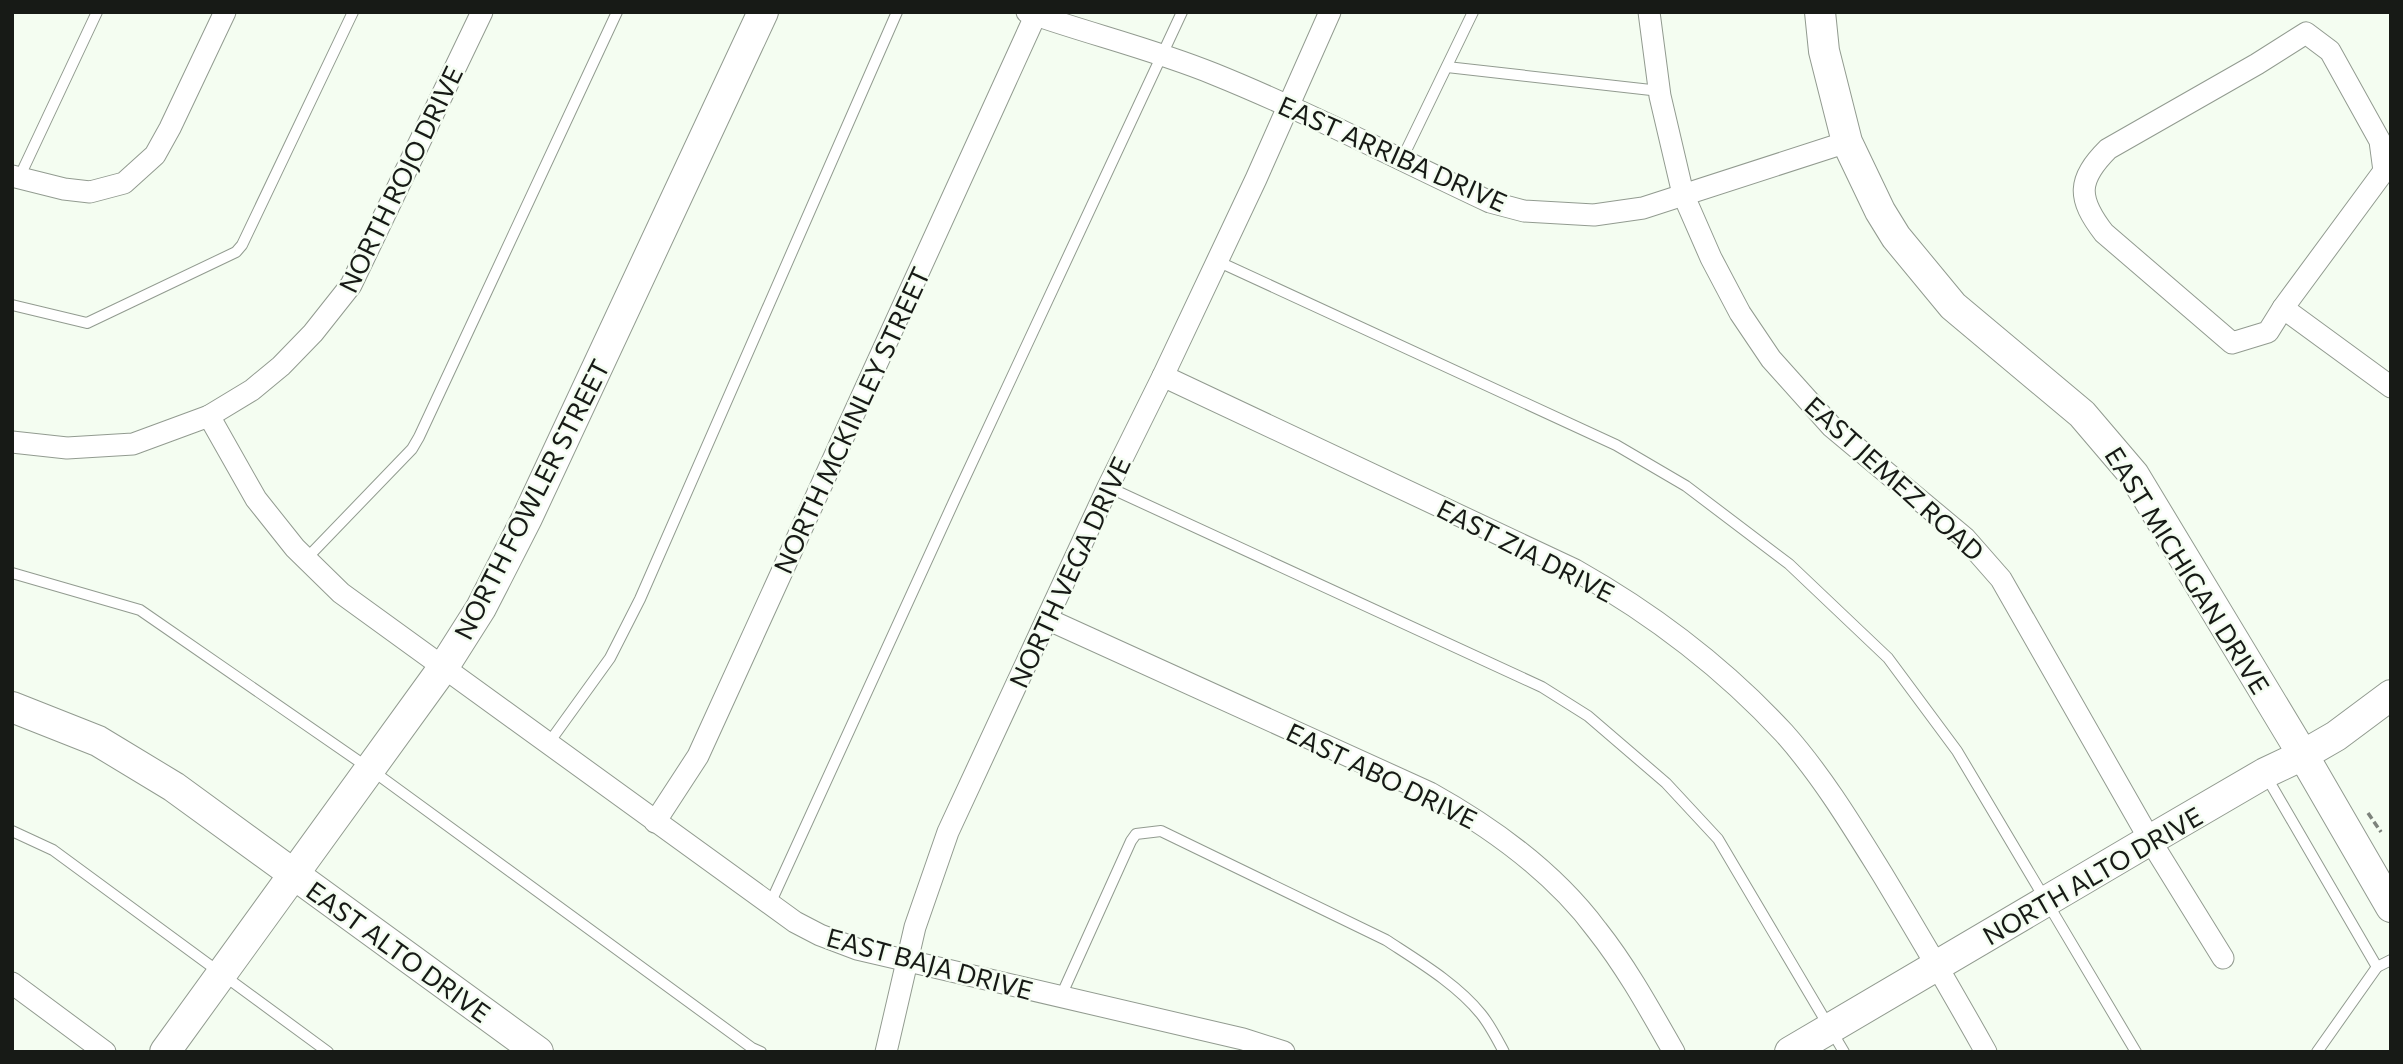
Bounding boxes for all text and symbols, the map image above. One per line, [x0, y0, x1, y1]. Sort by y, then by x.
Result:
street label: NORTH ROJO DRIVE [332, 61, 468, 297]
street label: EAST ARRIBA DRIVE [1274, 89, 1512, 217]
street label: NORTH MCKINLEY STREET [766, 262, 936, 578]
street label: NORTH FOWLER STREET [447, 354, 615, 644]
street label: EAST JEMEZ ROAD [1799, 389, 1991, 567]
street label: EAST MICHIGAN DRIVE [2099, 441, 2277, 699]
street label: NORTH VEGA DRIVE [1002, 452, 1136, 692]
street label: EAST ZIA DRIVE [1432, 492, 1620, 608]
street label: EAST ABO DRIVE [1282, 715, 1482, 835]
street label: NORTH ALTO DRIVE [1977, 799, 2207, 951]
street label: EAST ALTO DRIVE [301, 874, 497, 1028]
street label: EAST BAJA DRIVE [824, 921, 1036, 1005]

